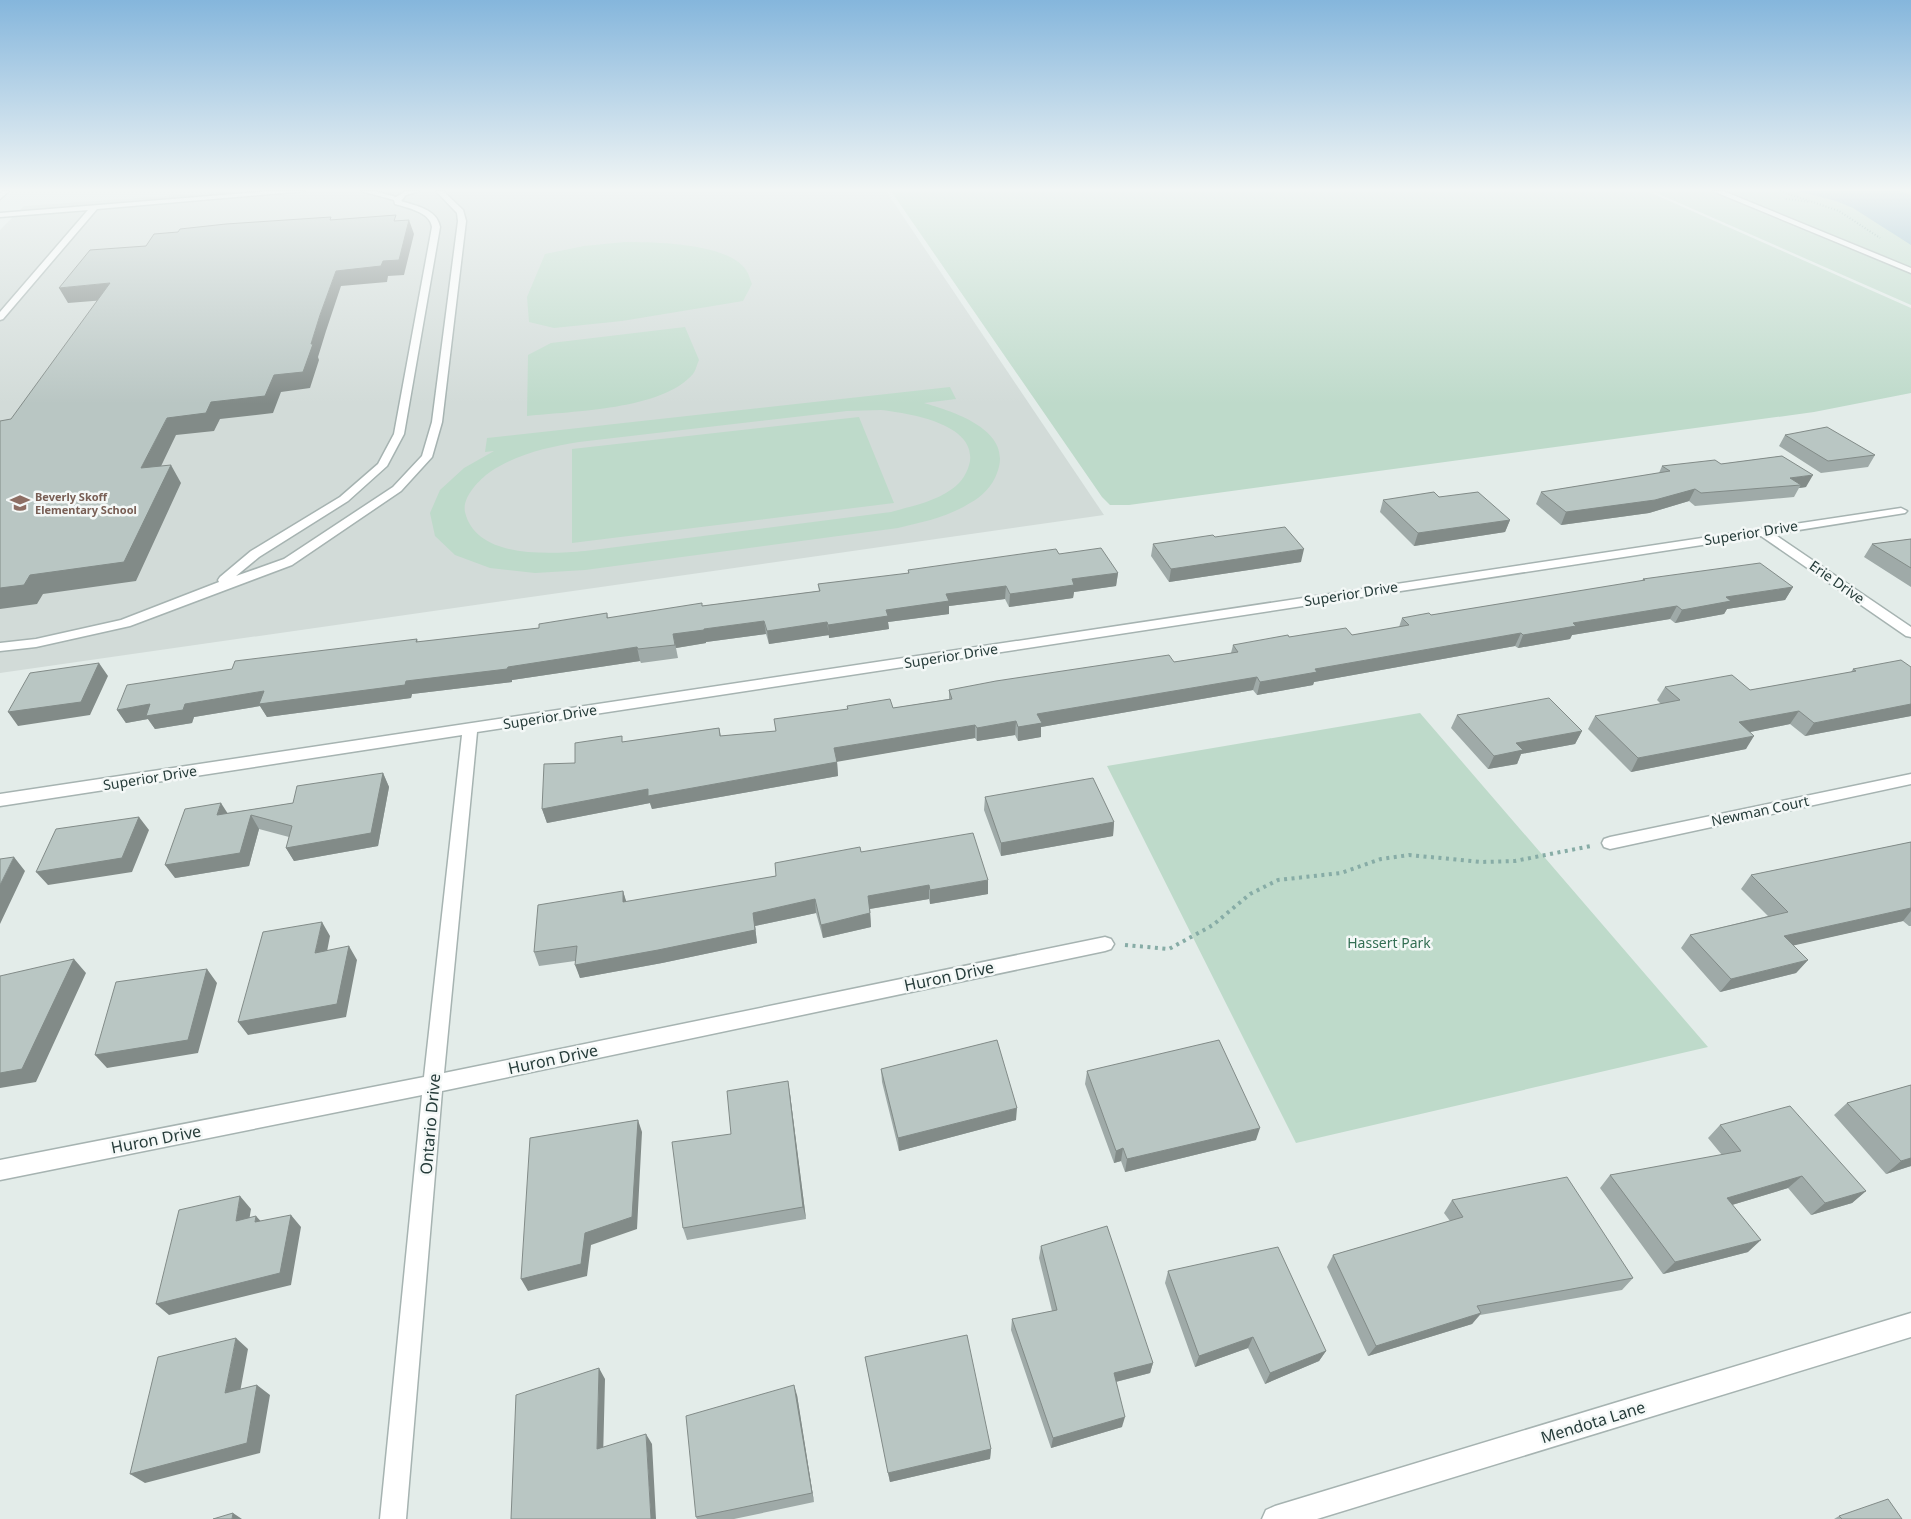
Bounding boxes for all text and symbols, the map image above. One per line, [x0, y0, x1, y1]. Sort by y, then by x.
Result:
place label: Beverly Skoff Elementary School [35, 489, 137, 517]
school or university icon: Beverly Skoff Elementary School [9, 492, 31, 514]
street label: Superior Drive [1703, 516, 1799, 549]
street label: Erie Drive [1806, 556, 1869, 608]
street label: Superior Drive [1303, 577, 1399, 610]
street label: Superior Drive [903, 639, 999, 672]
street label: Superior Drive [502, 700, 598, 733]
street label: Superior Drive [102, 761, 198, 794]
street label: Newman Court [1709, 791, 1810, 830]
park label: Hassert Park [1347, 933, 1431, 952]
street label: Huron Drive [902, 956, 996, 996]
street label: Huron Drive [506, 1039, 600, 1079]
street label: Ontario Drive [415, 1073, 445, 1175]
street label: Huron Drive [109, 1119, 203, 1159]
street label: Mendota Lane [1538, 1396, 1648, 1448]

